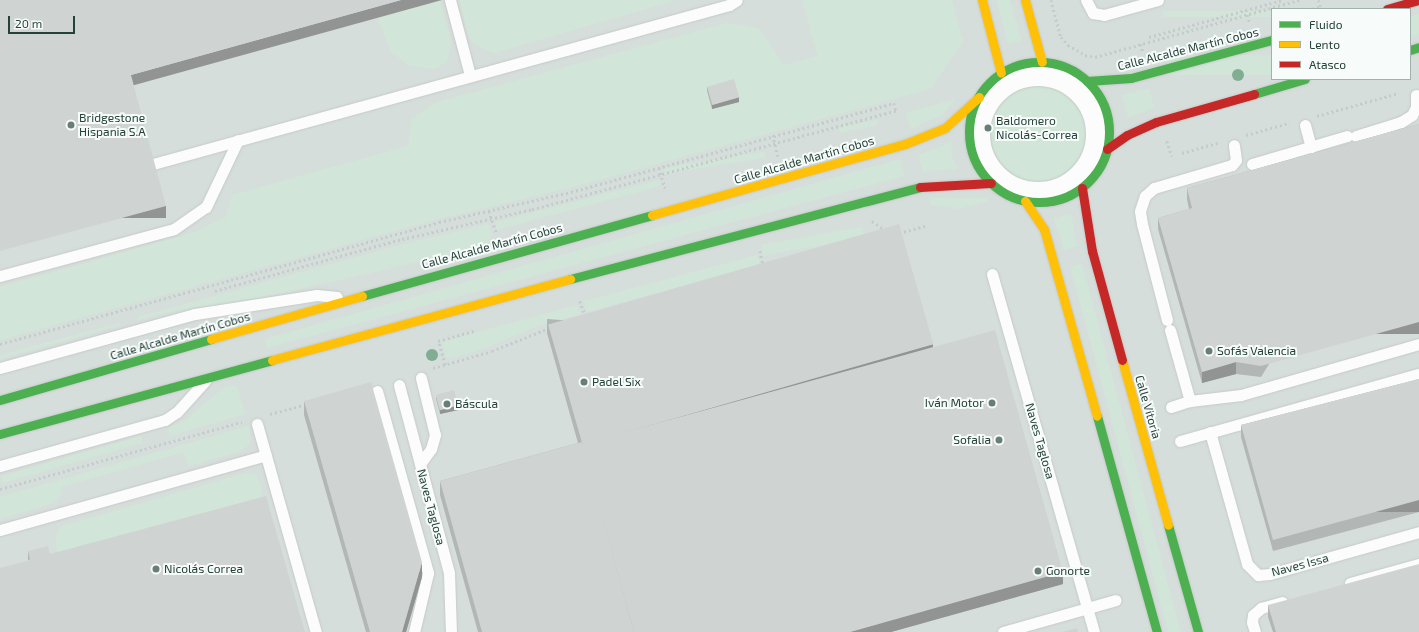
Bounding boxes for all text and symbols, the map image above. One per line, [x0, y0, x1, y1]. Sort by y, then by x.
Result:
scale bar [10, 8, 77, 34]
legend [1271, 8, 1411, 80]
text: 20 m [15, 16, 42, 30]
text: Fluido [1309, 17, 1343, 31]
street label: Calle Alcalde Martín Cobos [1116, 24, 1260, 74]
text: Lento [1309, 37, 1340, 51]
text: Atasco [1309, 57, 1346, 71]
place label: Bridgestone Hispania S.A [79, 111, 146, 139]
place label: Baldomero Nicolás-Correa [996, 114, 1078, 142]
marker: Bridgestone Hispania S.A [66, 120, 76, 130]
marker: Baldomero Nicolás-Correa [983, 123, 993, 133]
street label: Calle Alcalde Martín Cobos [732, 133, 876, 187]
street label: Calle Alcalde Martín Cobos [420, 220, 564, 272]
street label: Calle Alcalde Martín Cobos [108, 309, 252, 363]
place label: Sofás Valencia [1217, 344, 1296, 358]
marker: Sofás Valencia [1204, 346, 1214, 356]
street label: Calle Vitoria [1132, 373, 1164, 441]
place label: Padel Six [592, 375, 641, 389]
marker: Padel Six [579, 377, 589, 387]
place label: Iván Motor [925, 396, 984, 410]
place label: Báscula [455, 397, 498, 411]
marker: Iván Motor [987, 398, 997, 408]
marker: Báscula [442, 399, 452, 409]
street label: Naves Taglosa [1022, 401, 1058, 481]
place label: Sofalia [953, 433, 991, 447]
marker: Sofalia [994, 435, 1004, 445]
street label: Naves Taglosa [414, 467, 448, 547]
street label: Naves Issa [1270, 550, 1330, 580]
place label: Nicolás Correa [164, 562, 243, 576]
marker: Nicolás Correa [151, 564, 161, 574]
place label: Gonorte [1046, 564, 1090, 578]
marker: Gonorte [1033, 566, 1043, 576]

